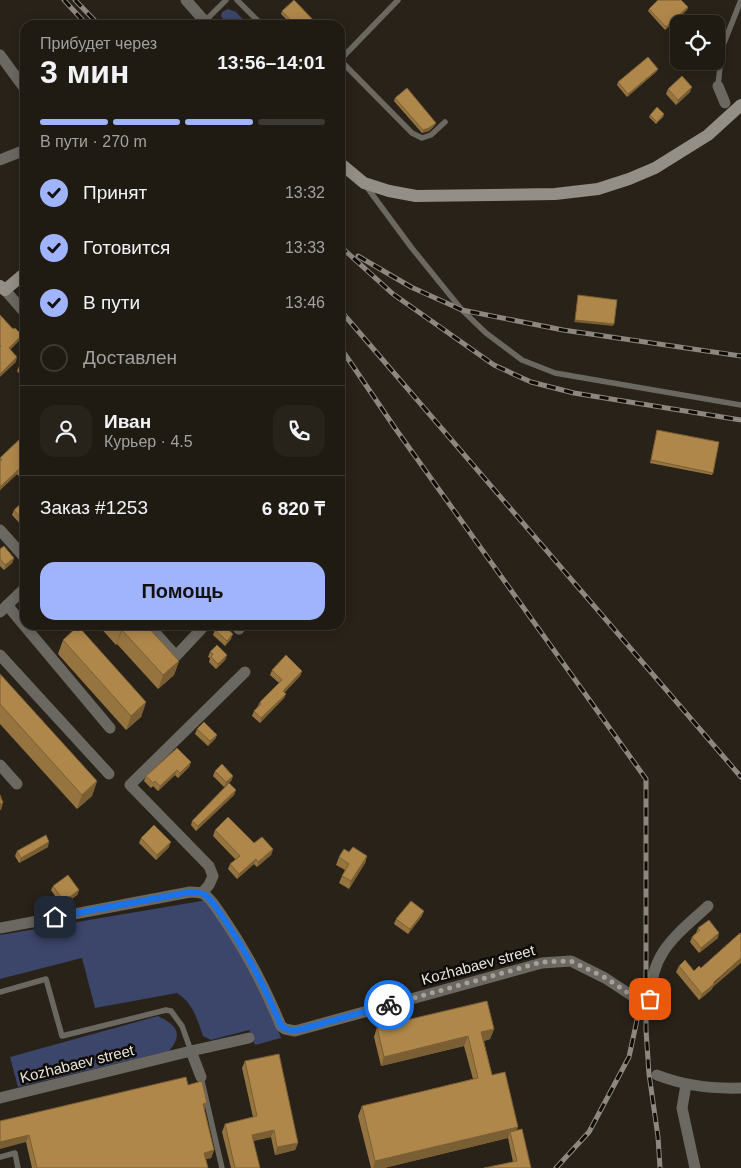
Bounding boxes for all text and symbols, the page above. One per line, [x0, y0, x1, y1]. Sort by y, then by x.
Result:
map controls [670, 15, 725, 70]
button: locate [670, 15, 725, 70]
text: Прибудет через [40, 35, 157, 52]
text: 13:56–14:01 [217, 52, 325, 73]
text: 3 мин [40, 54, 129, 90]
text: В пути · 270 m [40, 133, 147, 150]
icon: check [40, 179, 68, 207]
text: Принят [83, 182, 147, 203]
text: 13:32 [285, 184, 325, 201]
icon: check [40, 234, 68, 262]
text: Готовится [83, 237, 170, 258]
text: 13:33 [285, 239, 325, 256]
icon: check [40, 289, 68, 317]
text: В пути [83, 292, 140, 313]
text: 13:46 [285, 294, 325, 311]
text: Доставлен [83, 347, 177, 368]
button: person [40, 405, 92, 457]
button: phone [273, 405, 325, 457]
text: Иван [104, 411, 151, 432]
text: Курьер · 4.5 [104, 433, 193, 450]
text: Заказ #1253 [40, 497, 148, 518]
text: 6 820 ₸ [262, 498, 325, 519]
button: Помощь [40, 562, 325, 620]
pin [34, 896, 76, 938]
icon: home [41, 903, 69, 931]
street label: Kozhabaev street [419, 941, 537, 988]
pin [629, 978, 671, 1020]
courier [364, 980, 414, 1030]
icon: bag [636, 985, 664, 1013]
icon: bike [375, 991, 403, 1019]
street label: Kozhabaev street [18, 1041, 136, 1086]

